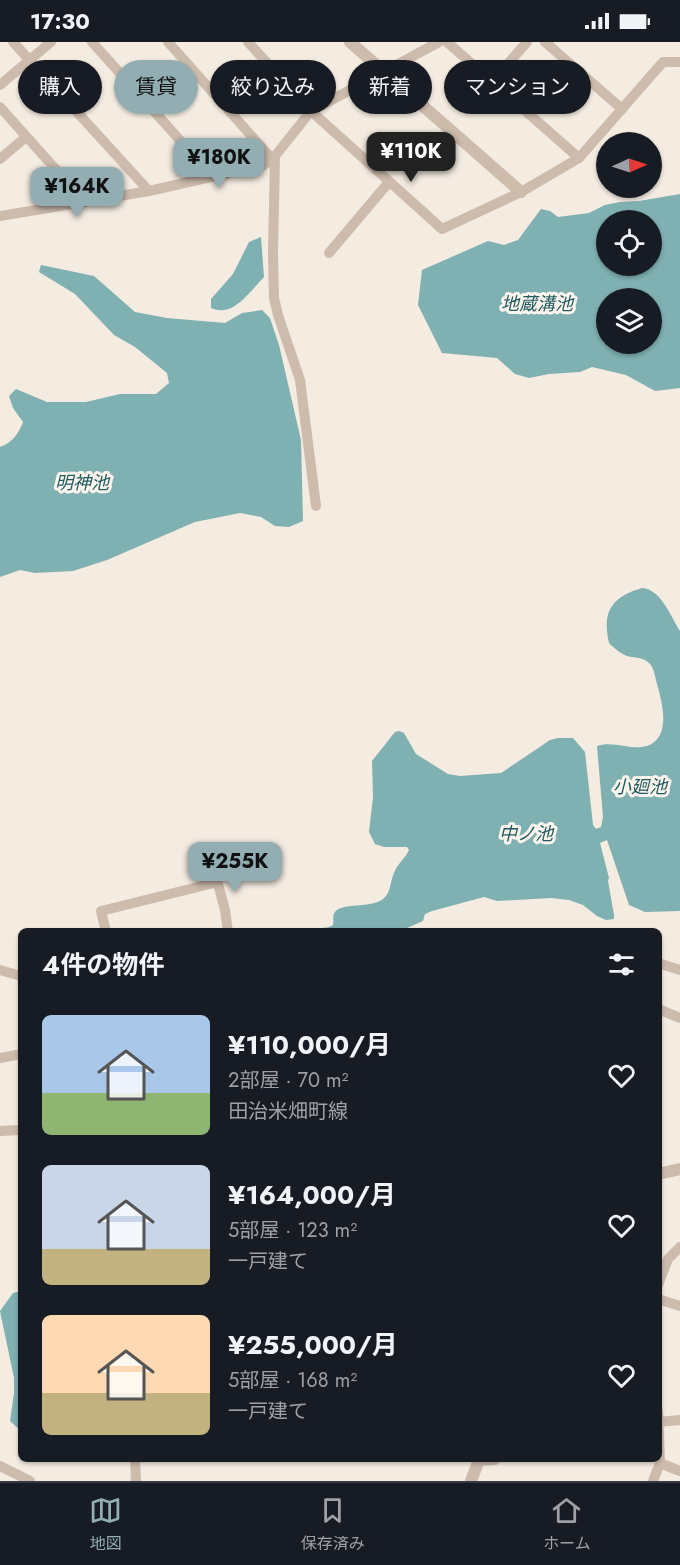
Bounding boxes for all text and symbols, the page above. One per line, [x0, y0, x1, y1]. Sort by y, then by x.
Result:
text: 17:30 [30, 5, 90, 37]
chip: 購入 [18, 60, 102, 114]
chip: 賃貸 [114, 60, 198, 114]
chip: 絞り込み [210, 60, 336, 114]
chip: 新着 [348, 60, 432, 114]
chip: マンション [444, 60, 591, 114]
pin: ¥110K [369, 132, 453, 183]
north arrow [596, 132, 662, 198]
map controls [596, 132, 662, 354]
text: ¥110K [381, 137, 441, 166]
pin: ¥180K [177, 138, 261, 189]
text: ¥180K [187, 143, 251, 172]
pin: ¥164K [35, 167, 119, 218]
text: ¥164K [45, 172, 109, 201]
button: locate [596, 210, 662, 276]
button: layers [596, 288, 662, 354]
water label: 地蔵溝池 [501, 291, 575, 317]
water label: 明神池 [55, 470, 111, 496]
water label: 小廻池 [613, 774, 669, 800]
water label: 中ノ池 [499, 821, 555, 847]
pin: ¥255K [193, 842, 277, 893]
text: ¥255K [202, 847, 268, 876]
text: 4件の物件 [42, 946, 164, 984]
icon: filters [605, 948, 638, 981]
text: ¥110,000/月 [228, 1026, 391, 1064]
icon: home [90, 1039, 162, 1111]
icon: heart [605, 1059, 638, 1092]
text: 2部屋 · 70 m² [228, 1066, 348, 1095]
text: 田治米畑町線 [228, 1097, 348, 1126]
text: ¥164,000/月 [228, 1176, 396, 1214]
icon: home [90, 1189, 162, 1261]
icon: heart [605, 1209, 638, 1242]
text: 5部屋 · 123 m² [228, 1216, 357, 1245]
text: 一戸建て [228, 1247, 308, 1276]
text: ¥255,000/月 [228, 1326, 398, 1364]
icon: home [90, 1339, 162, 1411]
icon: heart [605, 1359, 638, 1392]
text: 5部屋 · 168 m² [228, 1366, 357, 1395]
text: 一戸建て [228, 1397, 308, 1426]
tab: 地図 [89, 1494, 122, 1555]
tab: 保存済み [301, 1494, 365, 1555]
tab: ホーム [543, 1494, 591, 1555]

